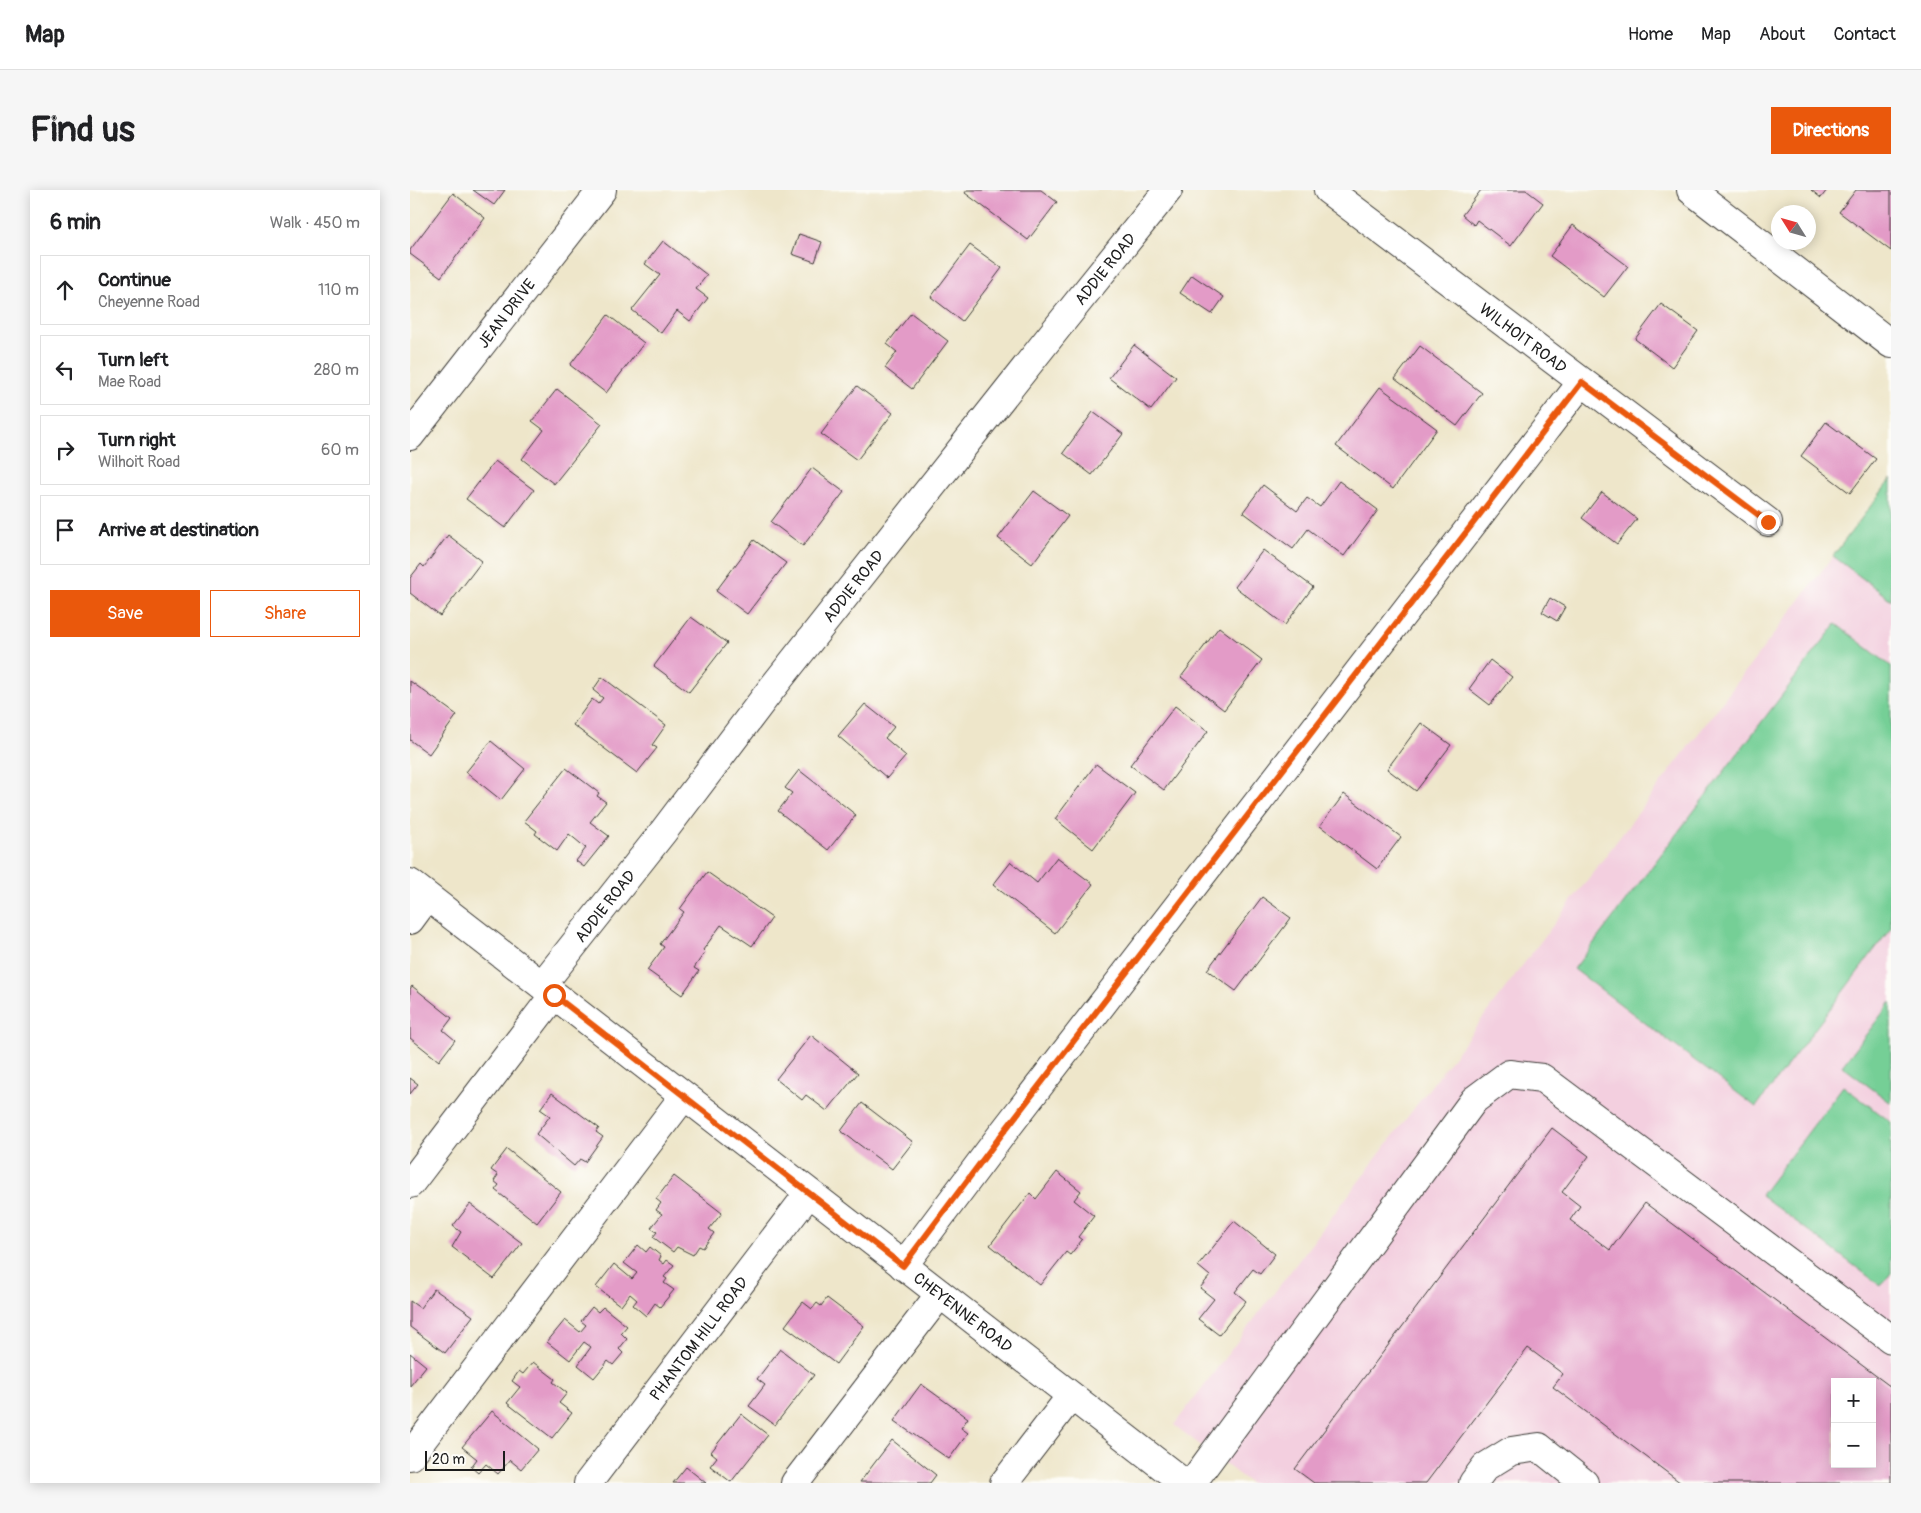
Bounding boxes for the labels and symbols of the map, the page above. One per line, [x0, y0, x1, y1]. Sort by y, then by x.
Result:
north arrow [1771, 205, 1816, 250]
street label: ADDIE ROAD [1071, 229, 1140, 309]
street label: JEAN DRIVE [474, 275, 540, 352]
street label: WILHOIT ROAD [1475, 299, 1571, 378]
route end [1757, 511, 1780, 534]
street label: ADDIE ROAD [819, 546, 888, 627]
street label: ADDIE ROAD [571, 866, 640, 947]
route start [543, 984, 566, 1007]
street label: CHEYENNE ROAD [909, 1268, 1016, 1357]
street label: PHANTOM HILL ROAD [646, 1273, 753, 1405]
scale bar [425, 1448, 505, 1471]

